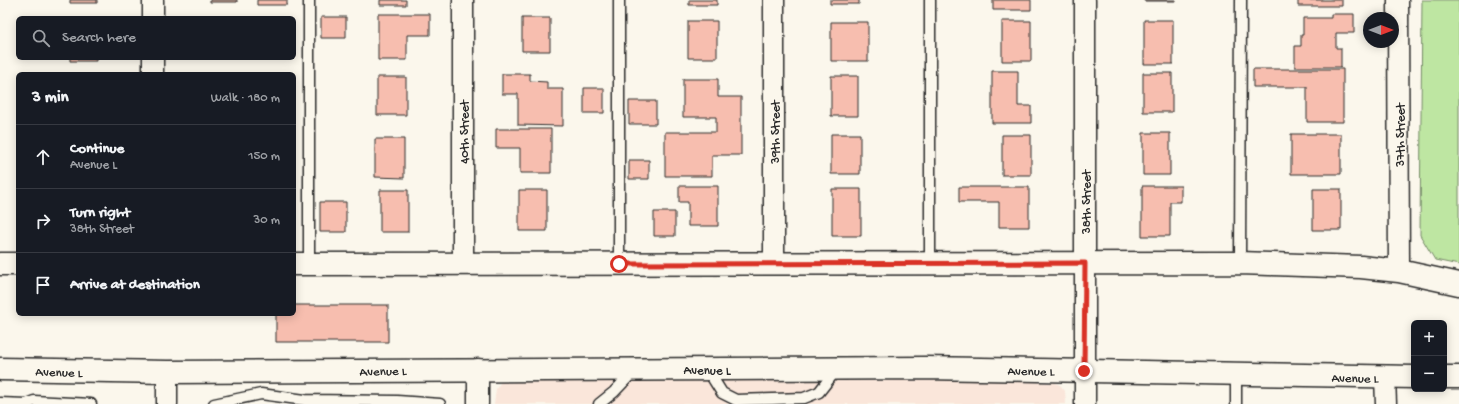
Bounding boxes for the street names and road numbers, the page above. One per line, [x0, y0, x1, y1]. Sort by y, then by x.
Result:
street label: 40th Street [458, 99, 473, 164]
street label: 39th Street [769, 99, 784, 165]
street label: 37th Street [1394, 102, 1409, 168]
street label: 38th Street [1080, 168, 1095, 235]
street label: Avenue L [684, 364, 732, 379]
street label: Avenue L [35, 365, 84, 382]
street label: Avenue L [359, 365, 408, 380]
street label: Avenue L [1007, 365, 1056, 380]
street label: Avenue L [1331, 372, 1380, 387]

